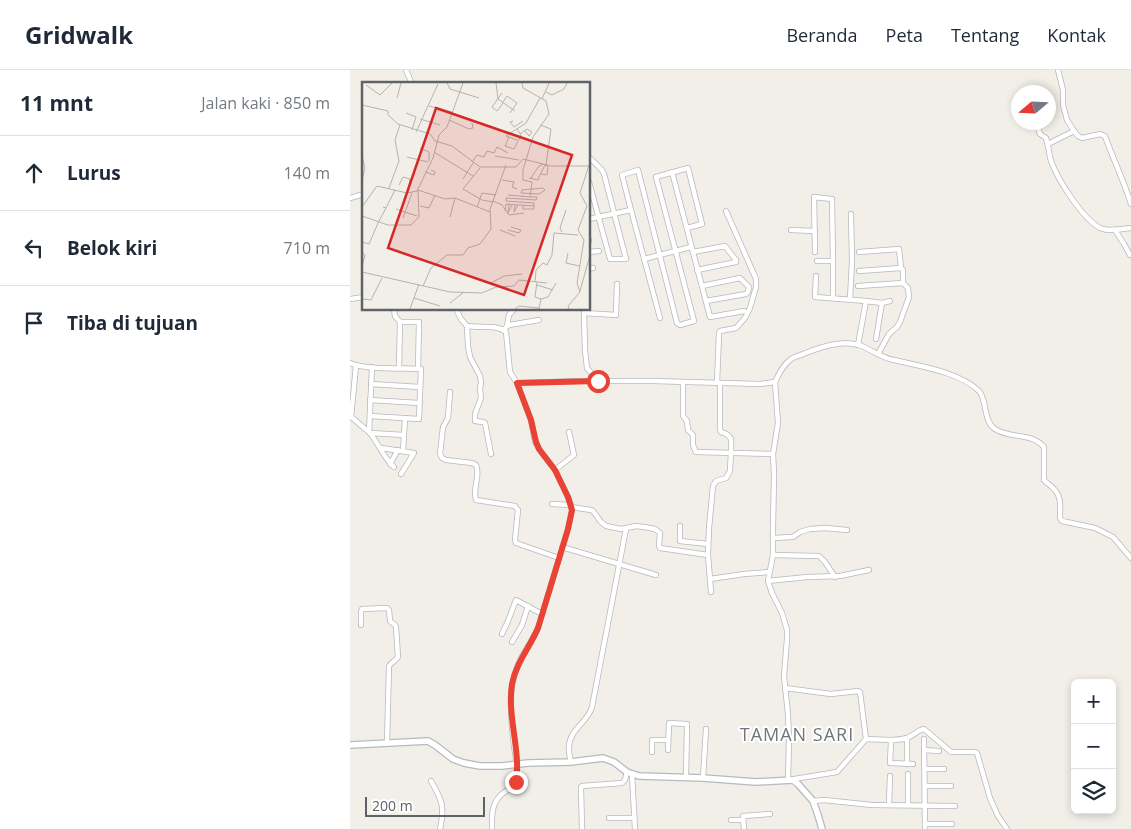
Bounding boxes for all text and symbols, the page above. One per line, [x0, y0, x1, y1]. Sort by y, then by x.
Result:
text: Gridwalk [25, 18, 133, 51]
text: Beranda [786, 23, 858, 47]
text: Peta [886, 23, 923, 47]
text: Tentang [951, 23, 1019, 47]
text: Kontak [1047, 23, 1106, 47]
inset map [362, 82, 590, 310]
north arrow [1011, 85, 1056, 130]
text: 11 mnt [20, 89, 93, 117]
text: Jalan kaki · 850 m [201, 92, 330, 114]
icon: ahead [20, 159, 48, 187]
text: Lurus [67, 160, 121, 186]
text: 140 m [284, 162, 330, 184]
icon: left [20, 234, 48, 262]
text: Belok kiri [67, 235, 157, 261]
text: 710 m [284, 237, 330, 259]
icon: arrive [20, 309, 48, 337]
text: Tiba di tujuan [67, 310, 198, 336]
route start [587, 370, 610, 393]
map controls [1071, 679, 1116, 814]
button: + [1071, 679, 1116, 724]
district label: TAMAN SARI [740, 722, 854, 746]
button: − [1071, 724, 1116, 769]
button: layers [1071, 769, 1116, 814]
route end [505, 771, 528, 794]
scale bar [365, 794, 485, 817]
text: 200 m [372, 796, 413, 815]

